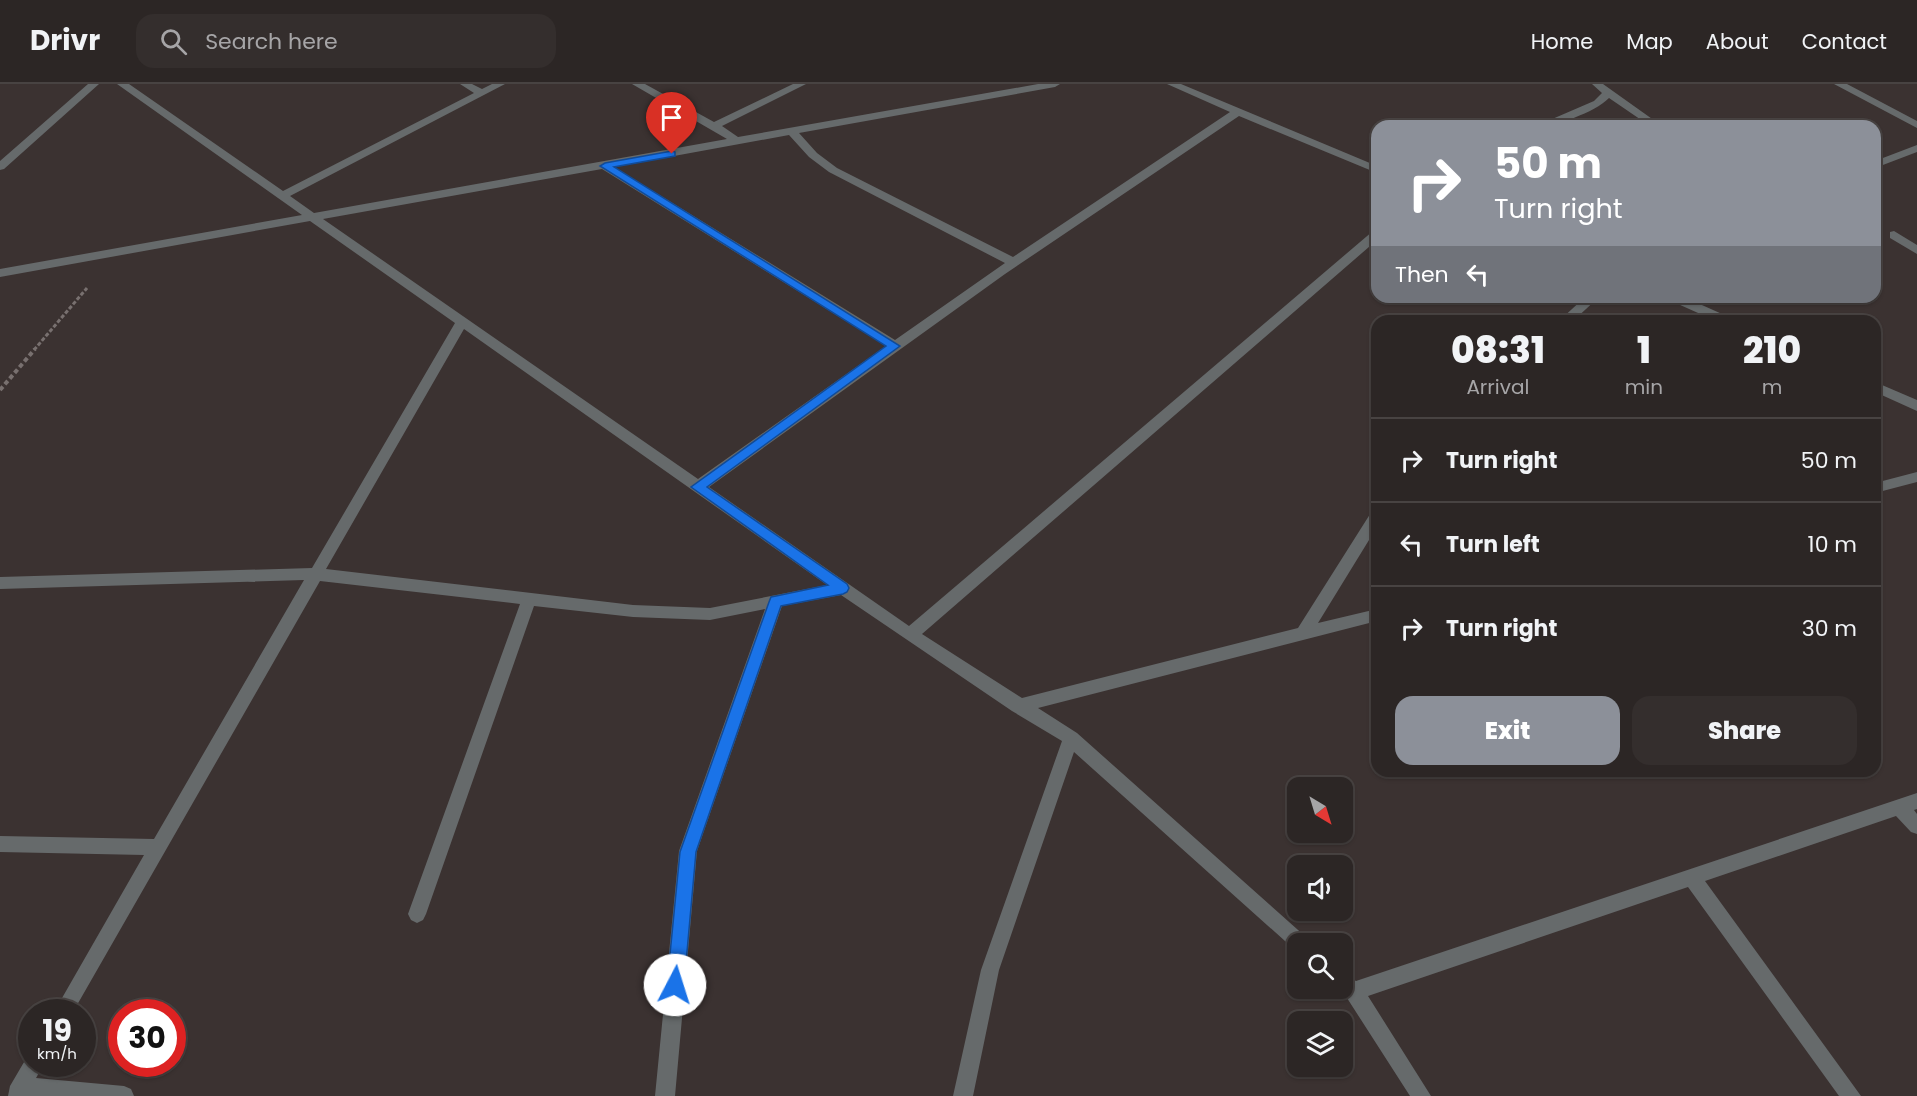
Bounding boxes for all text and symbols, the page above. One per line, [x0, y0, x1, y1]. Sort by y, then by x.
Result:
search box [136, 14, 556, 68]
text: Drivr [30, 21, 100, 60]
icon: search [157, 25, 190, 58]
text: Search here [205, 26, 338, 57]
text: Home [1531, 27, 1593, 56]
text: Map [1626, 27, 1673, 56]
text: About [1706, 27, 1769, 56]
text: Contact [1802, 27, 1887, 56]
pin [646, 92, 697, 154]
icon: arrive [655, 101, 688, 134]
text: 50 m [1494, 134, 1602, 193]
icon: right [1395, 144, 1473, 222]
text: Turn right [1494, 190, 1623, 227]
icon: left [1461, 258, 1494, 291]
text: Then [1395, 259, 1449, 290]
text: 08:31 [1451, 325, 1545, 376]
text: 1 [1637, 325, 1651, 376]
text: 210 [1743, 325, 1801, 376]
text: Arrival [1466, 373, 1529, 401]
text: min [1625, 373, 1663, 401]
text: m [1762, 373, 1782, 401]
icon: right [1395, 444, 1428, 477]
text: Turn right [1446, 445, 1557, 476]
text: 50 m [1801, 445, 1857, 476]
icon: left [1395, 528, 1428, 561]
text: Turn left [1446, 529, 1540, 560]
text: 10 m [1808, 529, 1857, 560]
icon: right [1395, 612, 1428, 645]
text: Turn right [1446, 613, 1557, 644]
text: 30 m [1802, 613, 1857, 644]
button: Exit [1395, 696, 1620, 765]
button: Share [1632, 696, 1857, 765]
north arrow [1287, 777, 1353, 843]
map controls [1287, 777, 1353, 1077]
button: sound [1287, 855, 1353, 921]
button: search [1287, 933, 1353, 999]
position arrow [643, 953, 707, 1017]
speed limit sign: 30 [108, 999, 186, 1077]
text: 19 [42, 1009, 72, 1052]
button: layers [1287, 1011, 1353, 1077]
text: km/h [37, 1043, 77, 1064]

